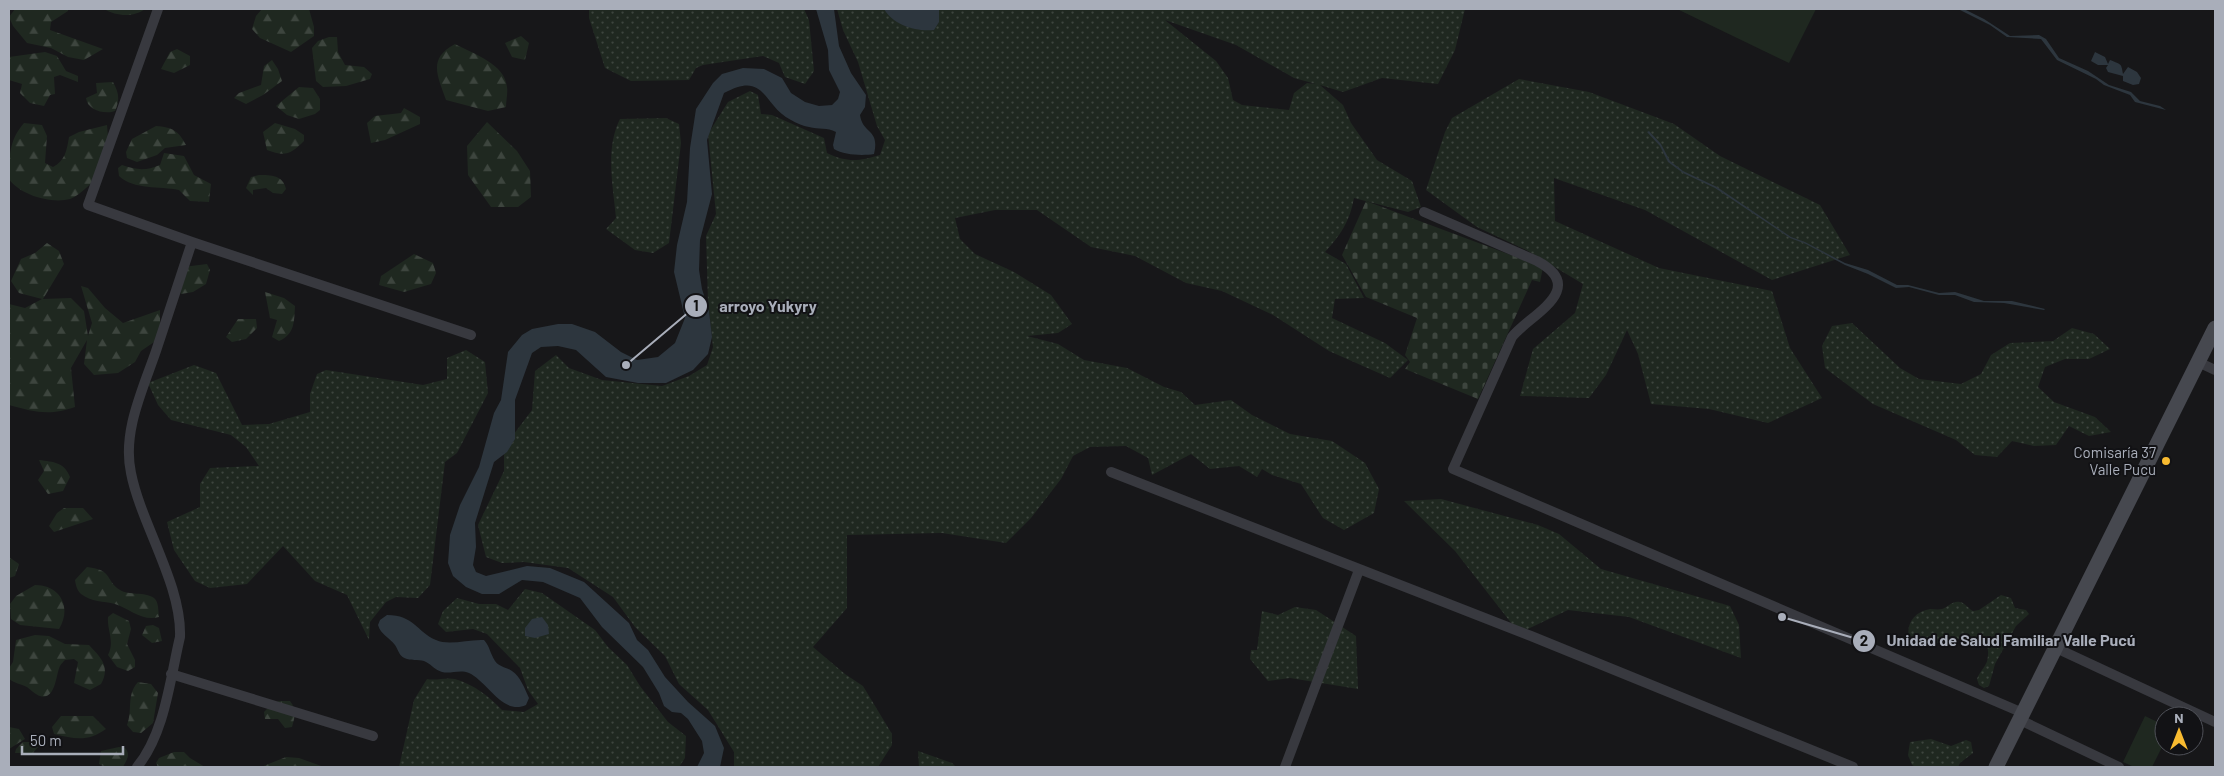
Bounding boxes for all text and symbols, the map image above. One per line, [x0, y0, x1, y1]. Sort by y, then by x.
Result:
callout: arroyo Yukyry [684, 291, 826, 322]
text: 1 [693, 296, 699, 314]
text: arroyo Yukyry [719, 296, 817, 315]
place label: Comisaría 37 Valle Pucu [2073, 443, 2156, 478]
marker: Comisaría 37 Valle Pucu [2160, 455, 2172, 467]
callout: Unidad de Salud Familiar Valle Pucú [1851, 625, 2145, 656]
text: Unidad de Salud Familiar Valle Pucú [1886, 630, 2136, 649]
text: 2 [1860, 631, 1868, 649]
north arrow [2154, 706, 2204, 756]
text: N [2174, 709, 2184, 726]
scale bar [22, 724, 124, 756]
text: 50 m [30, 731, 62, 749]

